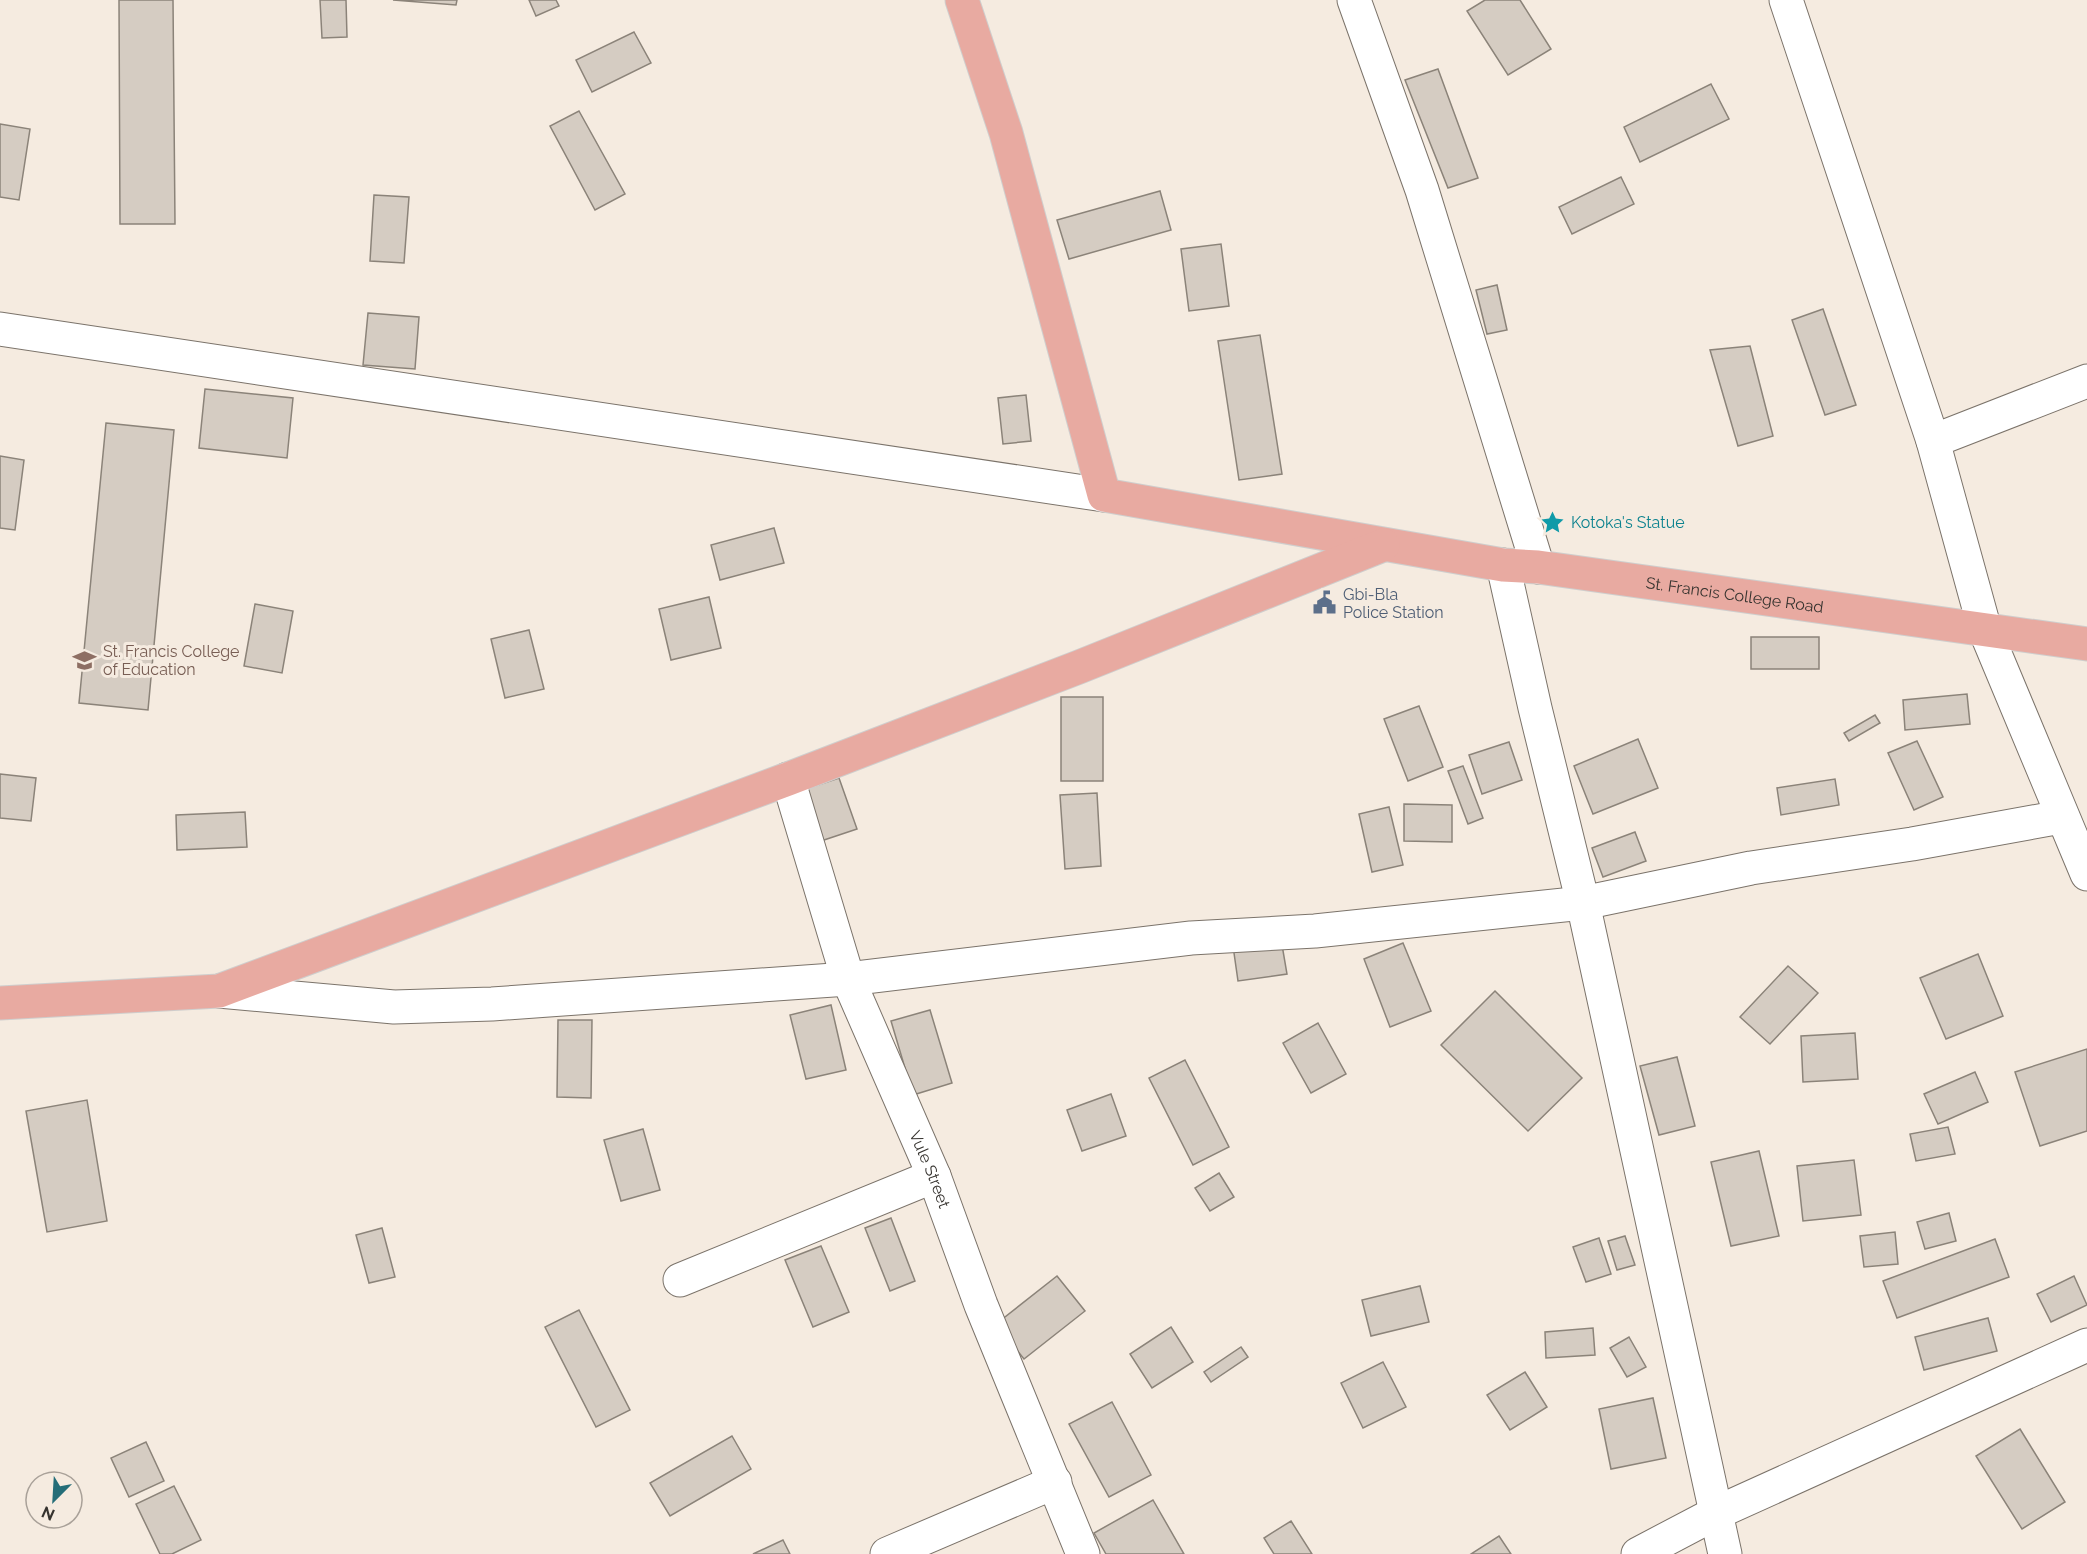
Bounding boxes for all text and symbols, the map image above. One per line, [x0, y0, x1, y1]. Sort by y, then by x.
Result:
place icon: Kotoka's Statue [1540, 509, 1566, 535]
place label: Kotoka's Statue [1571, 513, 1685, 532]
street label: St. Francis College Road [1645, 573, 1825, 617]
place label: Gbi-Bla Police Station [1343, 585, 1444, 622]
public building icon: Gbi-Bla Police Station [1312, 590, 1338, 616]
place label: St. Francis College of Education [103, 642, 239, 679]
school or university icon: St. Francis College of Education [72, 647, 98, 673]
street label: Vule Street [905, 1128, 954, 1211]
north arrow [24, 1470, 84, 1530]
text: N [39, 1502, 58, 1524]

